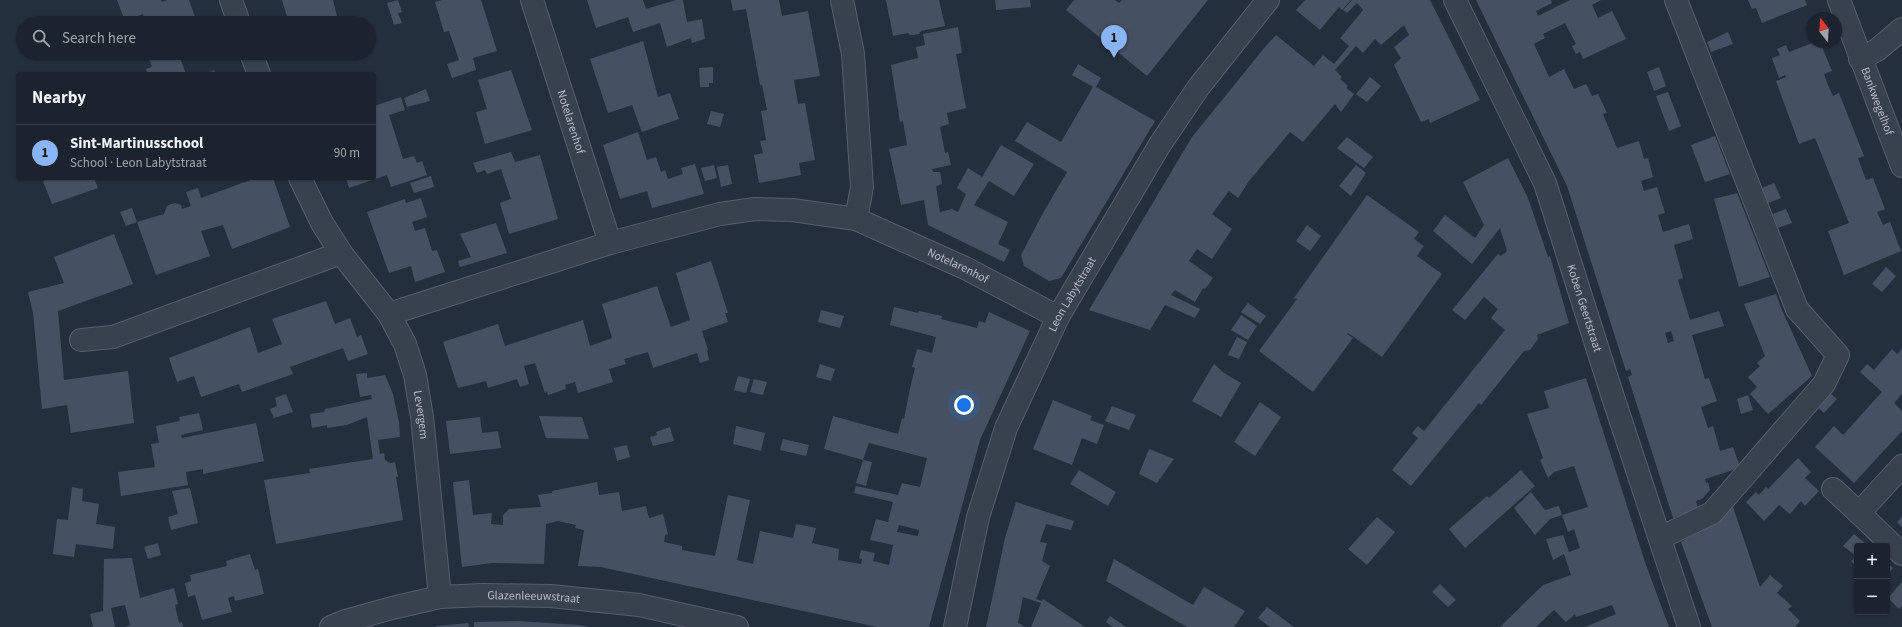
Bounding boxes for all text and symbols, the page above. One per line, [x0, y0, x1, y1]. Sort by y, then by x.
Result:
north arrow [1806, 12, 1842, 48]
search box [16, 16, 376, 60]
pin: 1 [1101, 25, 1127, 58]
icon: search [30, 27, 52, 49]
text: Search here [62, 28, 136, 49]
street label: Bankwegelhof [1857, 65, 1898, 138]
text: Nearby [32, 86, 86, 110]
street label: Notelarenhof [553, 88, 589, 156]
text: Sint-Martinusschool [70, 133, 203, 154]
text: 1 [42, 144, 48, 162]
text: 90 m [334, 144, 360, 162]
text: School · Leon Labytstraat [70, 154, 207, 172]
street label: Notelarenhof [925, 244, 992, 288]
street label: Leon Labytstraat [1044, 254, 1100, 334]
street label: Koben Geertstraat [1563, 262, 1607, 354]
street label: Levergem [409, 389, 433, 440]
your location [954, 395, 974, 415]
map controls [1854, 543, 1890, 615]
button: + [1854, 543, 1890, 579]
button: − [1854, 579, 1890, 615]
street label: Glazenleeuwstraat [487, 587, 581, 607]

